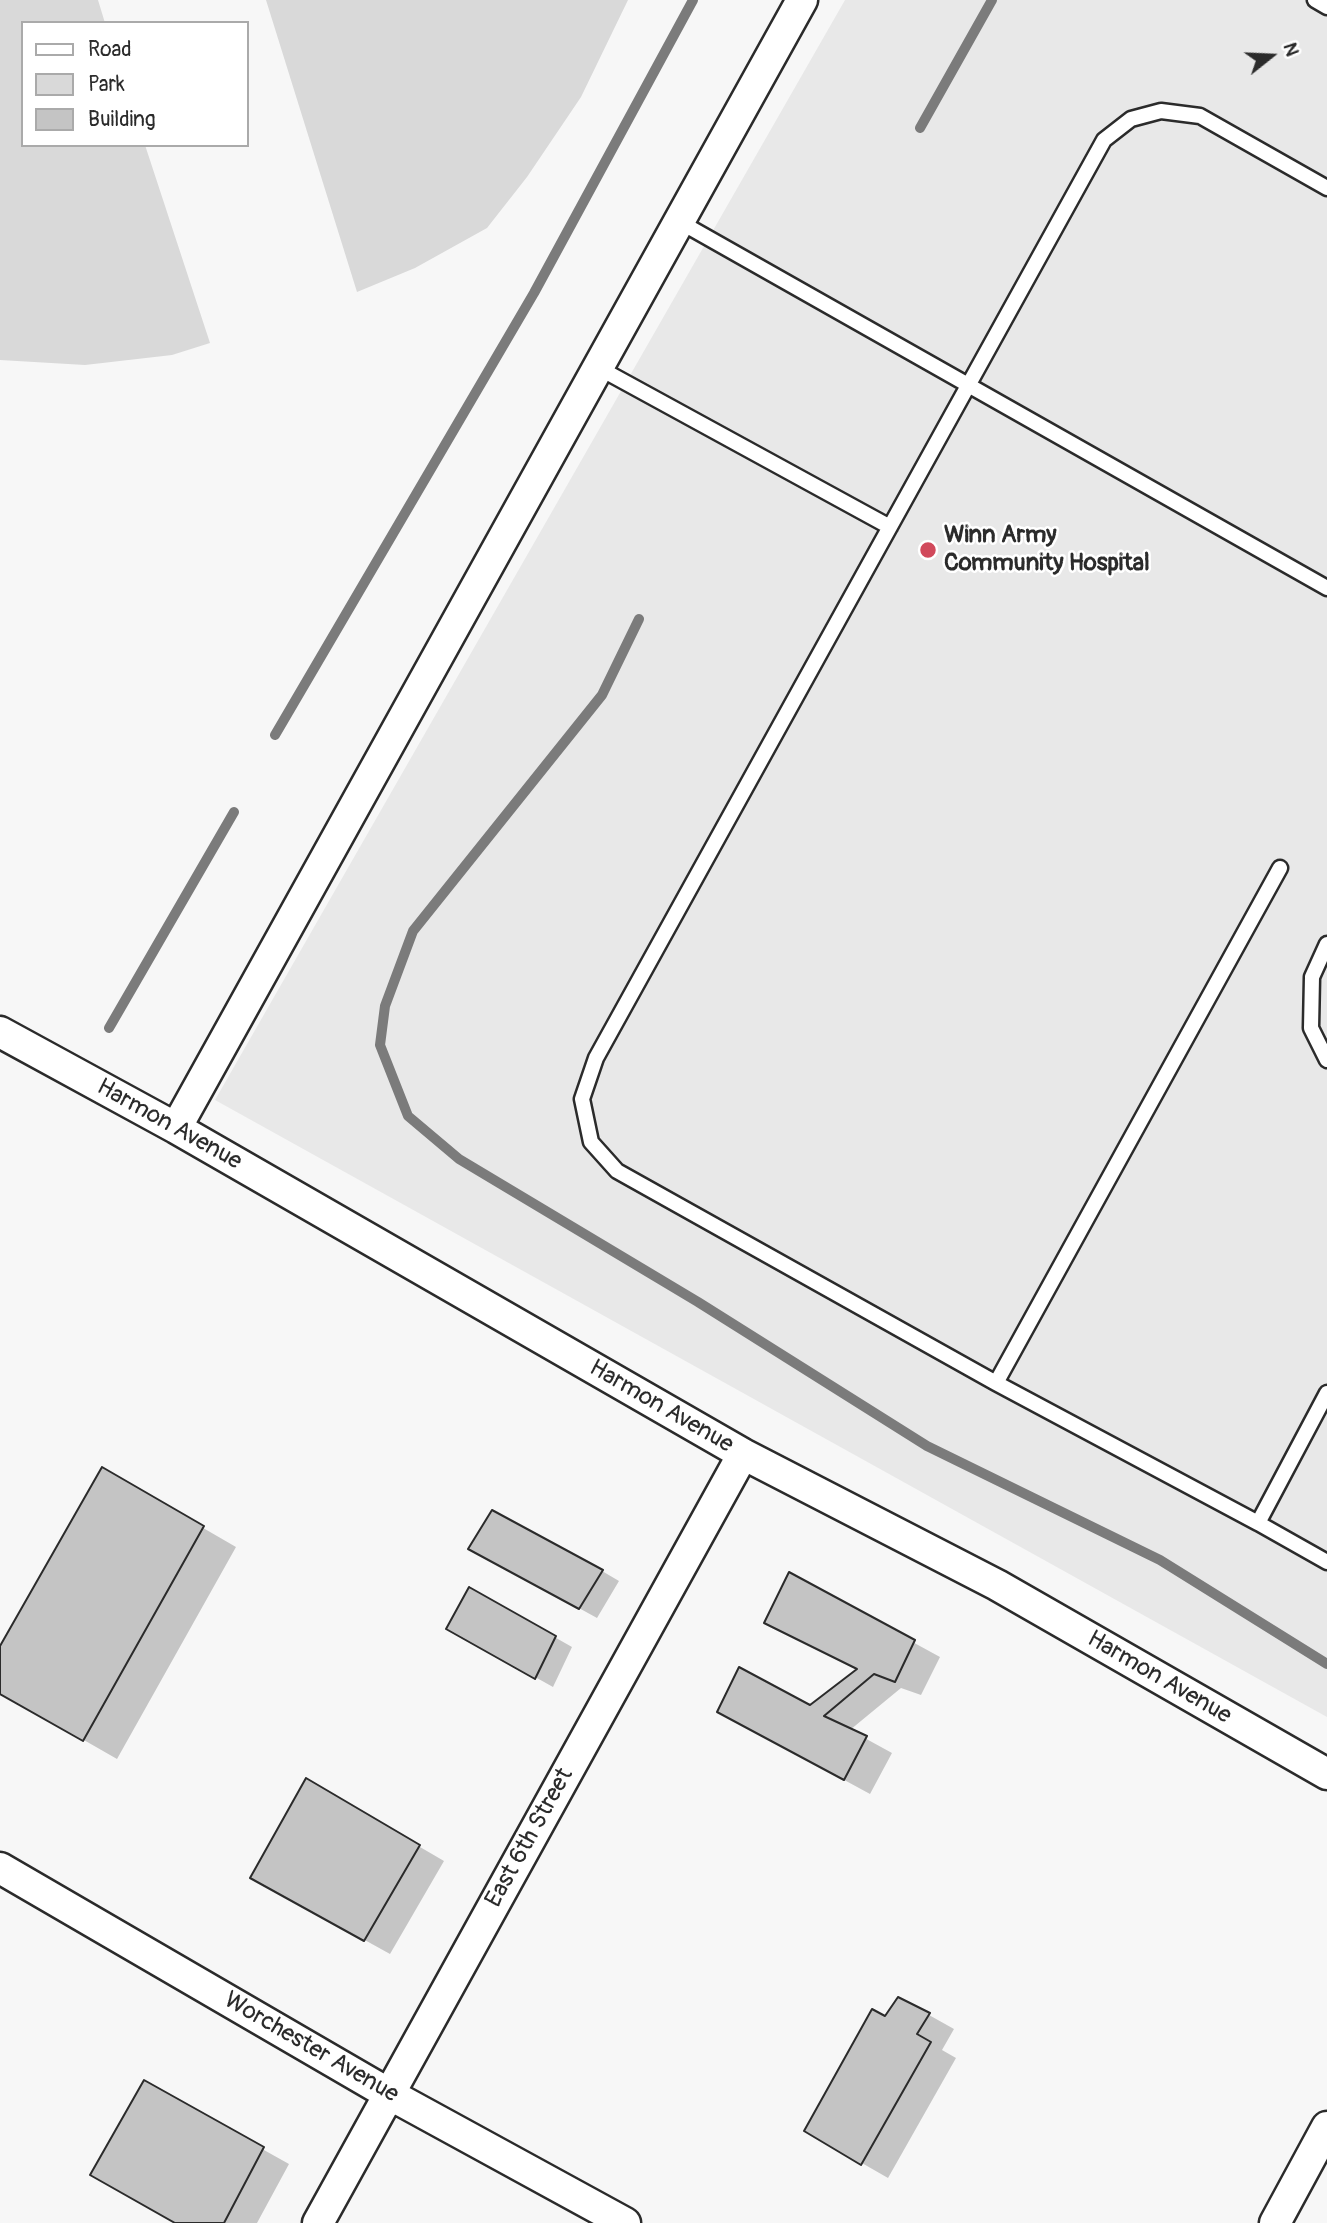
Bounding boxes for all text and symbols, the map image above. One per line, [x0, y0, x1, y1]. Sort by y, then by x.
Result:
legend [21, 21, 248, 147]
north arrow [1236, 21, 1306, 91]
text: Road [88, 36, 132, 63]
text: N [1278, 40, 1304, 59]
text: Park [88, 71, 125, 98]
text: Building [88, 106, 155, 133]
place label: Winn Army Community Hospital [944, 522, 1150, 578]
marker: Winn Army Community Hospital [918, 540, 938, 560]
street label: Harmon Avenue [91, 1073, 247, 1177]
street label: Harmon Avenue [584, 1354, 738, 1460]
street label: Harmon Avenue [1082, 1625, 1236, 1731]
street label: East 6th Street [480, 1763, 580, 1913]
street label: Worchester Avenue [218, 1986, 404, 2110]

